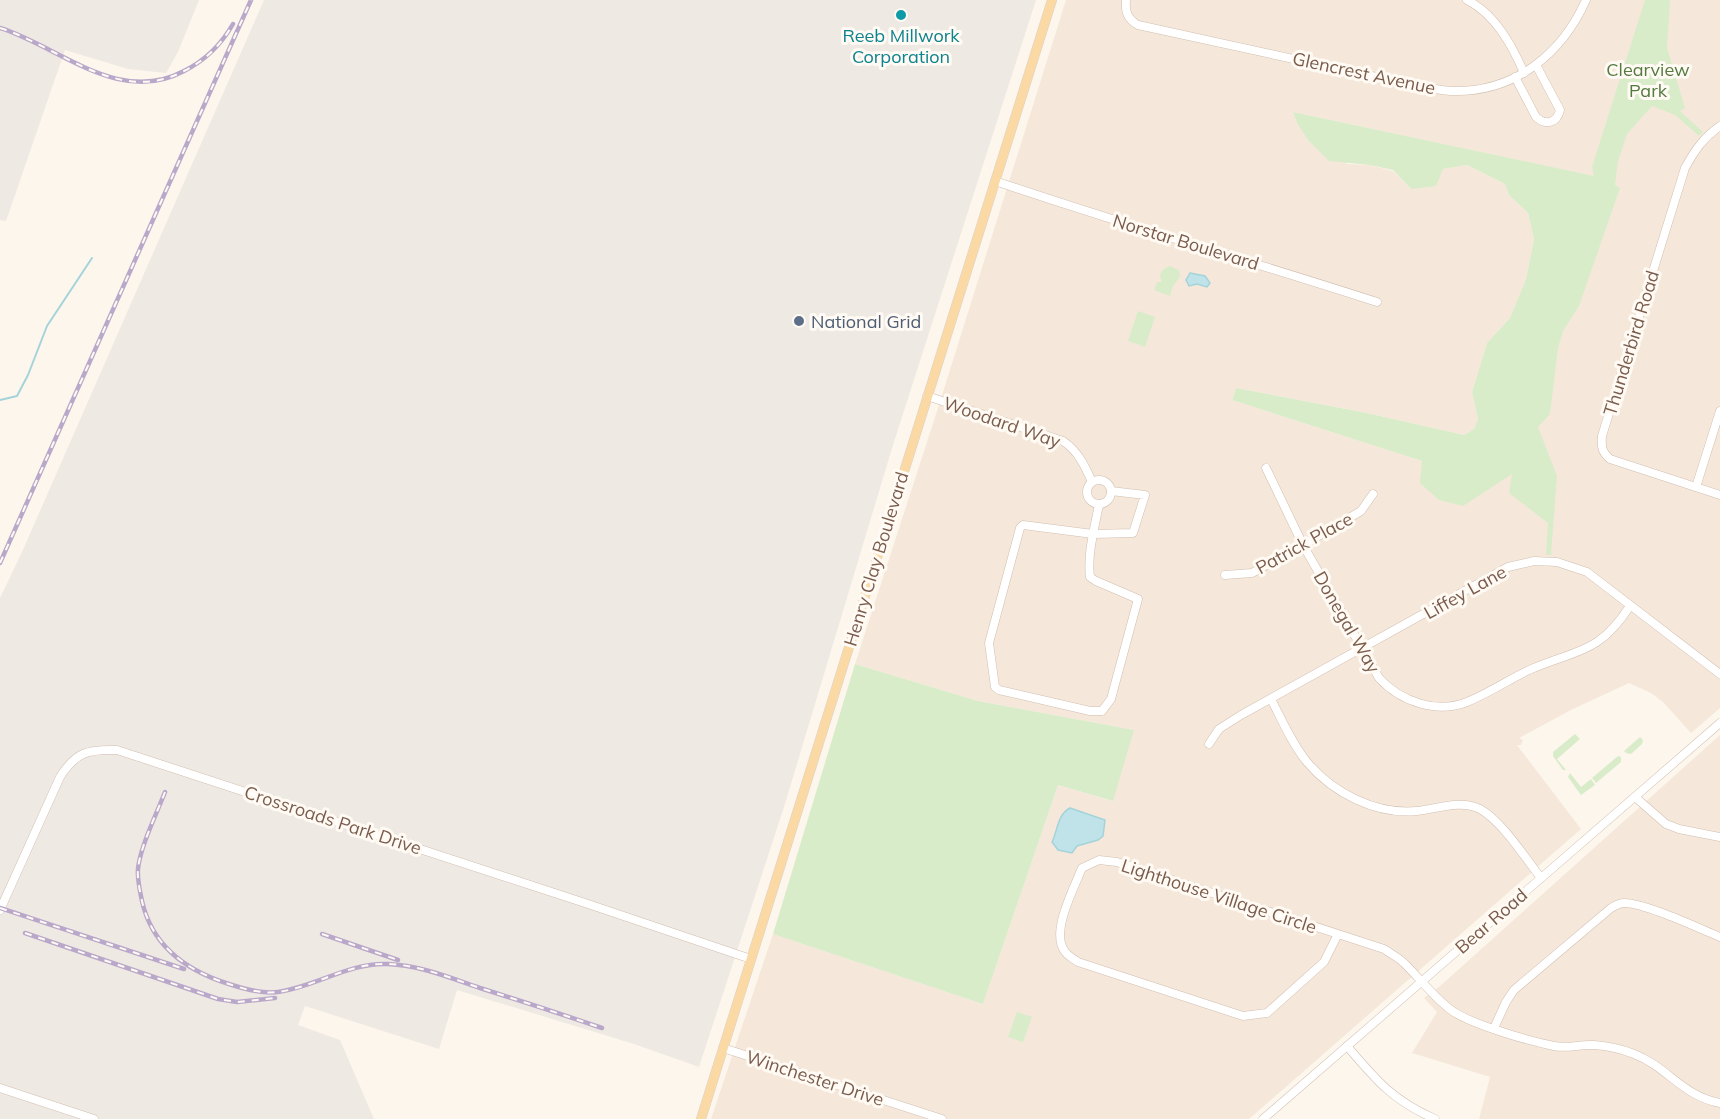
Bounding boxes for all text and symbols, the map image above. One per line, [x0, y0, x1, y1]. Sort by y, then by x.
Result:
marker: Reeb Millwork Corporation [894, 8, 908, 22]
place label: Reeb Millwork Corporation [842, 24, 960, 68]
street label: Glencrest Avenue [1290, 47, 1438, 99]
park label: Clearview Park [1606, 58, 1690, 102]
street label: Norstar Boulevard [1110, 209, 1262, 275]
street label: Thunderbird Road [1598, 268, 1664, 418]
place label: National Grid [811, 310, 921, 333]
marker: National Grid [792, 314, 806, 328]
street label: Woodard Way [940, 391, 1064, 453]
street label: Henry Clay Boulevard [839, 469, 913, 649]
street label: Patrick Place [1251, 507, 1357, 579]
street label: Liffey Lane [1420, 560, 1510, 624]
street label: Donegal Way [1309, 567, 1386, 677]
street label: Crossroads Park Drive [242, 781, 424, 859]
street label: Lighthouse Village Circle [1118, 854, 1320, 938]
street label: Bear Road [1450, 883, 1532, 959]
street label: Winchester Drive [743, 1045, 887, 1111]

